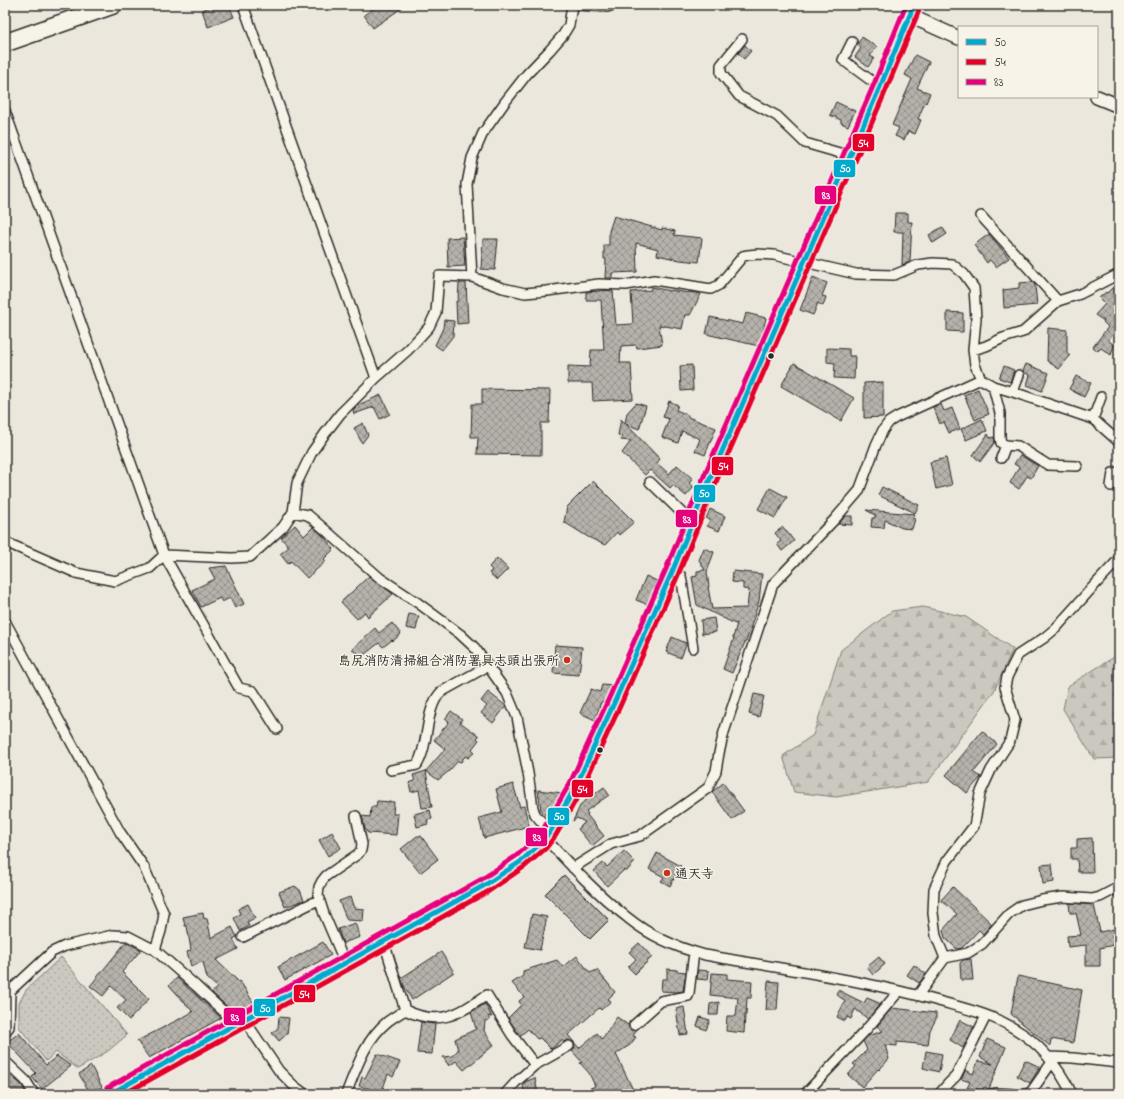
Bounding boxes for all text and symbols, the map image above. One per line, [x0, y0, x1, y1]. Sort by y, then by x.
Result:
legend [958, 26, 1098, 98]
text: 50 [994, 34, 1006, 52]
text: 54 [994, 54, 1006, 72]
text: 83 [994, 74, 1004, 92]
line badge: 54 [852, 133, 875, 152]
text: 54 [858, 136, 869, 152]
line badge: 50 [833, 159, 856, 178]
text: 50 [839, 161, 851, 177]
line badge: 83 [814, 185, 837, 205]
text: 83 [821, 188, 831, 204]
unlabelled marker [766, 351, 776, 361]
line badge: 54 [711, 456, 734, 476]
text: 54 [718, 459, 729, 475]
line badge: 50 [693, 484, 716, 503]
text: 50 [698, 486, 710, 502]
line badge: 83 [675, 509, 698, 528]
text: 83 [682, 512, 692, 528]
place label: 島尻消防清掃組合消防署具志頭出張所 [338, 652, 559, 671]
marker: 島尻消防清掃組合消防署具志頭出張所 [562, 655, 572, 665]
unlabelled marker [595, 745, 605, 755]
line badge: 54 [571, 779, 594, 798]
text: 54 [577, 782, 588, 798]
line badge: 50 [547, 807, 570, 826]
text: 50 [553, 809, 565, 825]
line badge: 83 [525, 827, 548, 847]
text: 83 [532, 830, 542, 846]
place label: 通天寺 [675, 865, 714, 884]
marker: 通天寺 [662, 868, 672, 878]
line badge: 54 [293, 984, 316, 1003]
text: 54 [299, 987, 310, 1003]
line badge: 50 [253, 998, 276, 1017]
text: 50 [259, 1001, 271, 1017]
line badge: 83 [223, 1007, 246, 1026]
text: 83 [230, 1010, 240, 1026]

